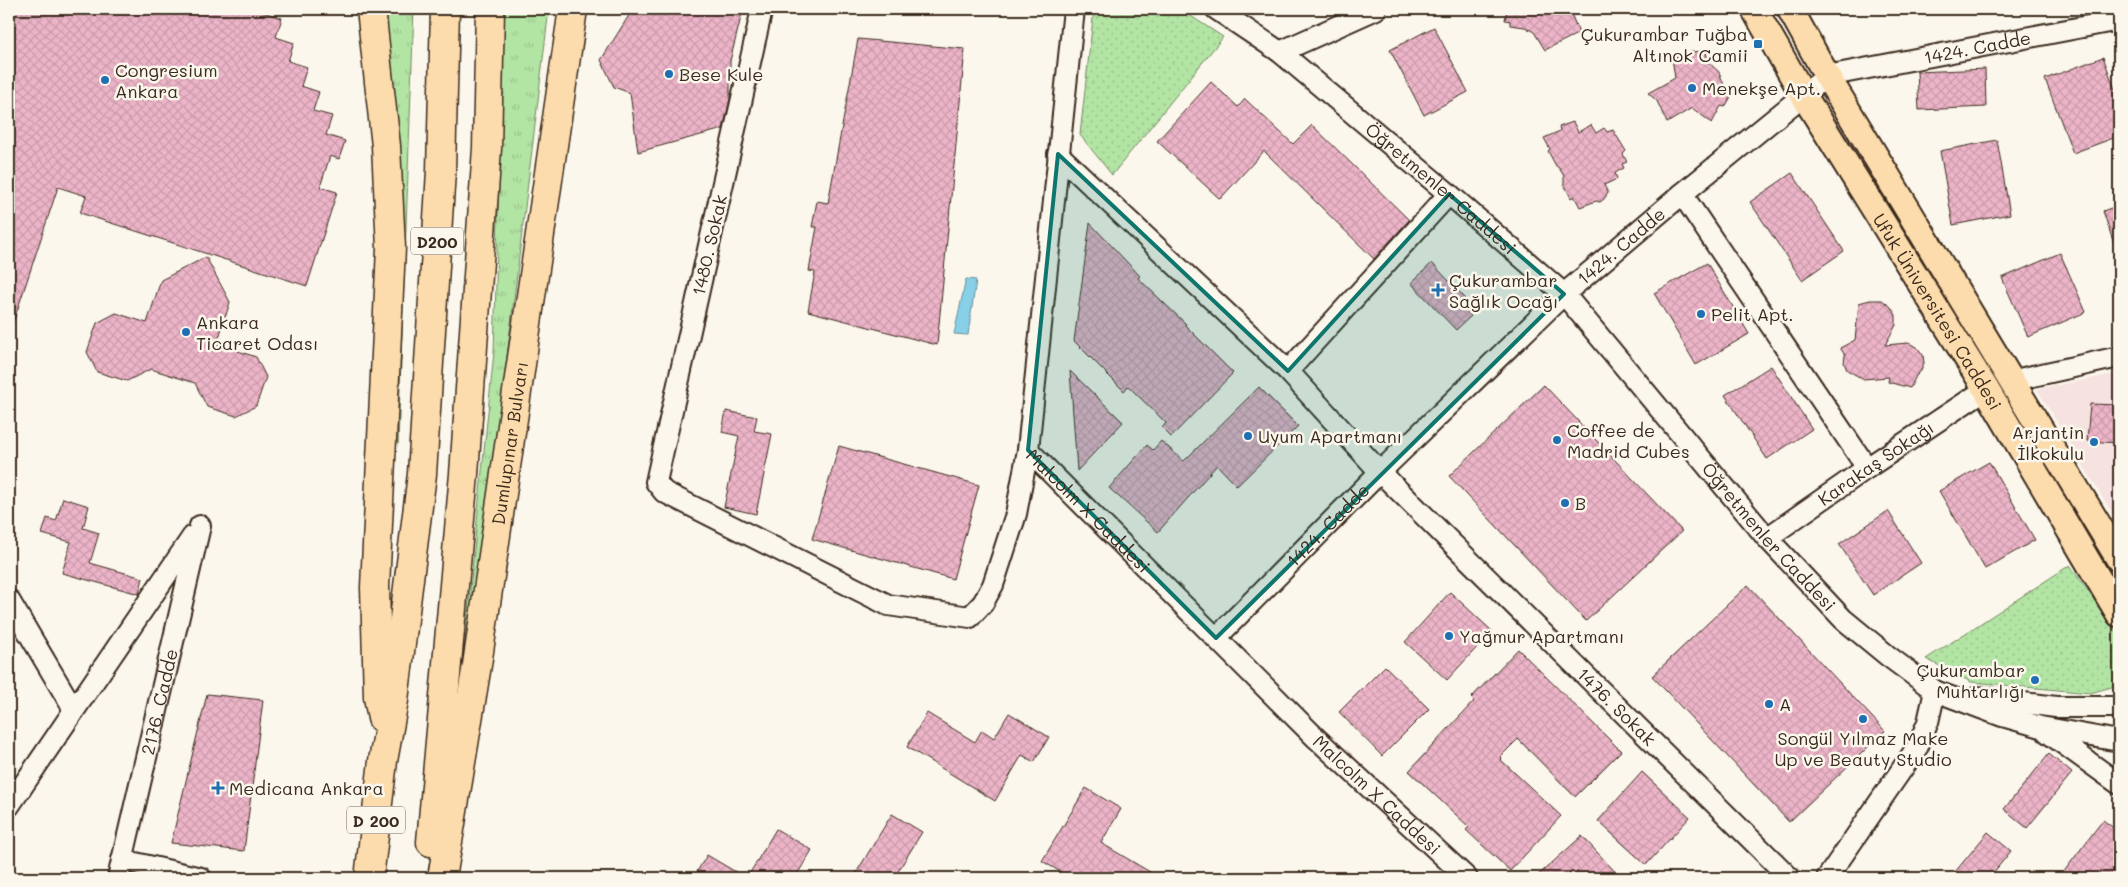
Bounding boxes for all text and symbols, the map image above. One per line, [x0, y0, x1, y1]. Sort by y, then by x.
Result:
place label: Çukurambar Tuğba Altınok Camii [1581, 22, 1748, 67]
street label: 1424. Cadde [1922, 25, 2033, 69]
marker: Çukurambar Tuğba Altınok Camii [1752, 38, 1764, 50]
place label: Congresium Ankara [115, 58, 218, 103]
place label: Bese Kule [679, 62, 763, 86]
marker: Bese Kule [663, 68, 675, 80]
marker: Congresium Ankara [99, 74, 111, 86]
place label: Menekşe Apt. [1702, 76, 1821, 100]
marker: Menekşe Apt. [1686, 82, 1698, 94]
street label: Öğretmenler Caddesi [1361, 117, 1522, 259]
street label: 1480. Sokak [686, 192, 732, 298]
street label: 1424. Cadde [1572, 202, 1670, 290]
street label: Ufuk Üniversitesi Caddesi [1868, 209, 2008, 414]
road number: D200 [411, 228, 463, 255]
place label: Çukurambar Sağlık Ocağı [1449, 268, 1558, 313]
marker: Çukurambar Sağlık Ocağı [1431, 283, 1445, 297]
place label: Pelit Apt. [1711, 302, 1794, 326]
marker: Pelit Apt. [1695, 308, 1707, 320]
place label: Ankara Ticaret Odası [196, 310, 318, 355]
marker: Ankara Ticaret Odası [180, 326, 192, 338]
street label: Dumlupınar Bulvarı [486, 360, 533, 526]
street label: Karakaş Sokağı [1813, 415, 1938, 511]
place label: Coffee de Madrid Cubes [1567, 418, 1690, 463]
place label: Arjantin İlkokulu [2012, 420, 2084, 465]
place label: Uyum Apartmanı [1258, 424, 1402, 448]
marker: Uyum Apartmanı [1242, 430, 1254, 442]
marker: Coffee de Madrid Cubes [1551, 434, 1563, 446]
marker: Arjantin İlkokulu [2088, 436, 2100, 448]
street label: Malcolm X Caddesi [1021, 443, 1156, 578]
street label: Öğretmenler Caddesi [1697, 457, 1841, 616]
street label: 1424. Cadde [1281, 478, 1374, 572]
place label: B [1575, 491, 1586, 515]
marker: B [1559, 497, 1571, 509]
place label: Yağmur Apartmanı [1459, 624, 1624, 648]
marker: Yağmur Apartmanı [1443, 630, 1455, 642]
street label: 2176. Cadde [135, 646, 183, 757]
place label: Çukurambar Muhtarlığı [1917, 658, 2025, 703]
street label: 1476. Sokak [1572, 662, 1661, 751]
marker: Çukurambar Muhtarlığı [2029, 674, 2041, 686]
place label: A [1779, 692, 1791, 716]
marker: A [1763, 698, 1775, 710]
marker: Songül Yılmaz Make Up ve Beauty Studio [1857, 713, 1869, 725]
place label: Songül Yılmaz Make Up ve Beauty Studio [1774, 726, 1952, 771]
street label: Malcolm X Caddesi [1308, 729, 1446, 860]
place label: Medicana Ankara [229, 776, 384, 800]
marker: Medicana Ankara [211, 781, 225, 795]
road number: D 200 [347, 806, 405, 834]

